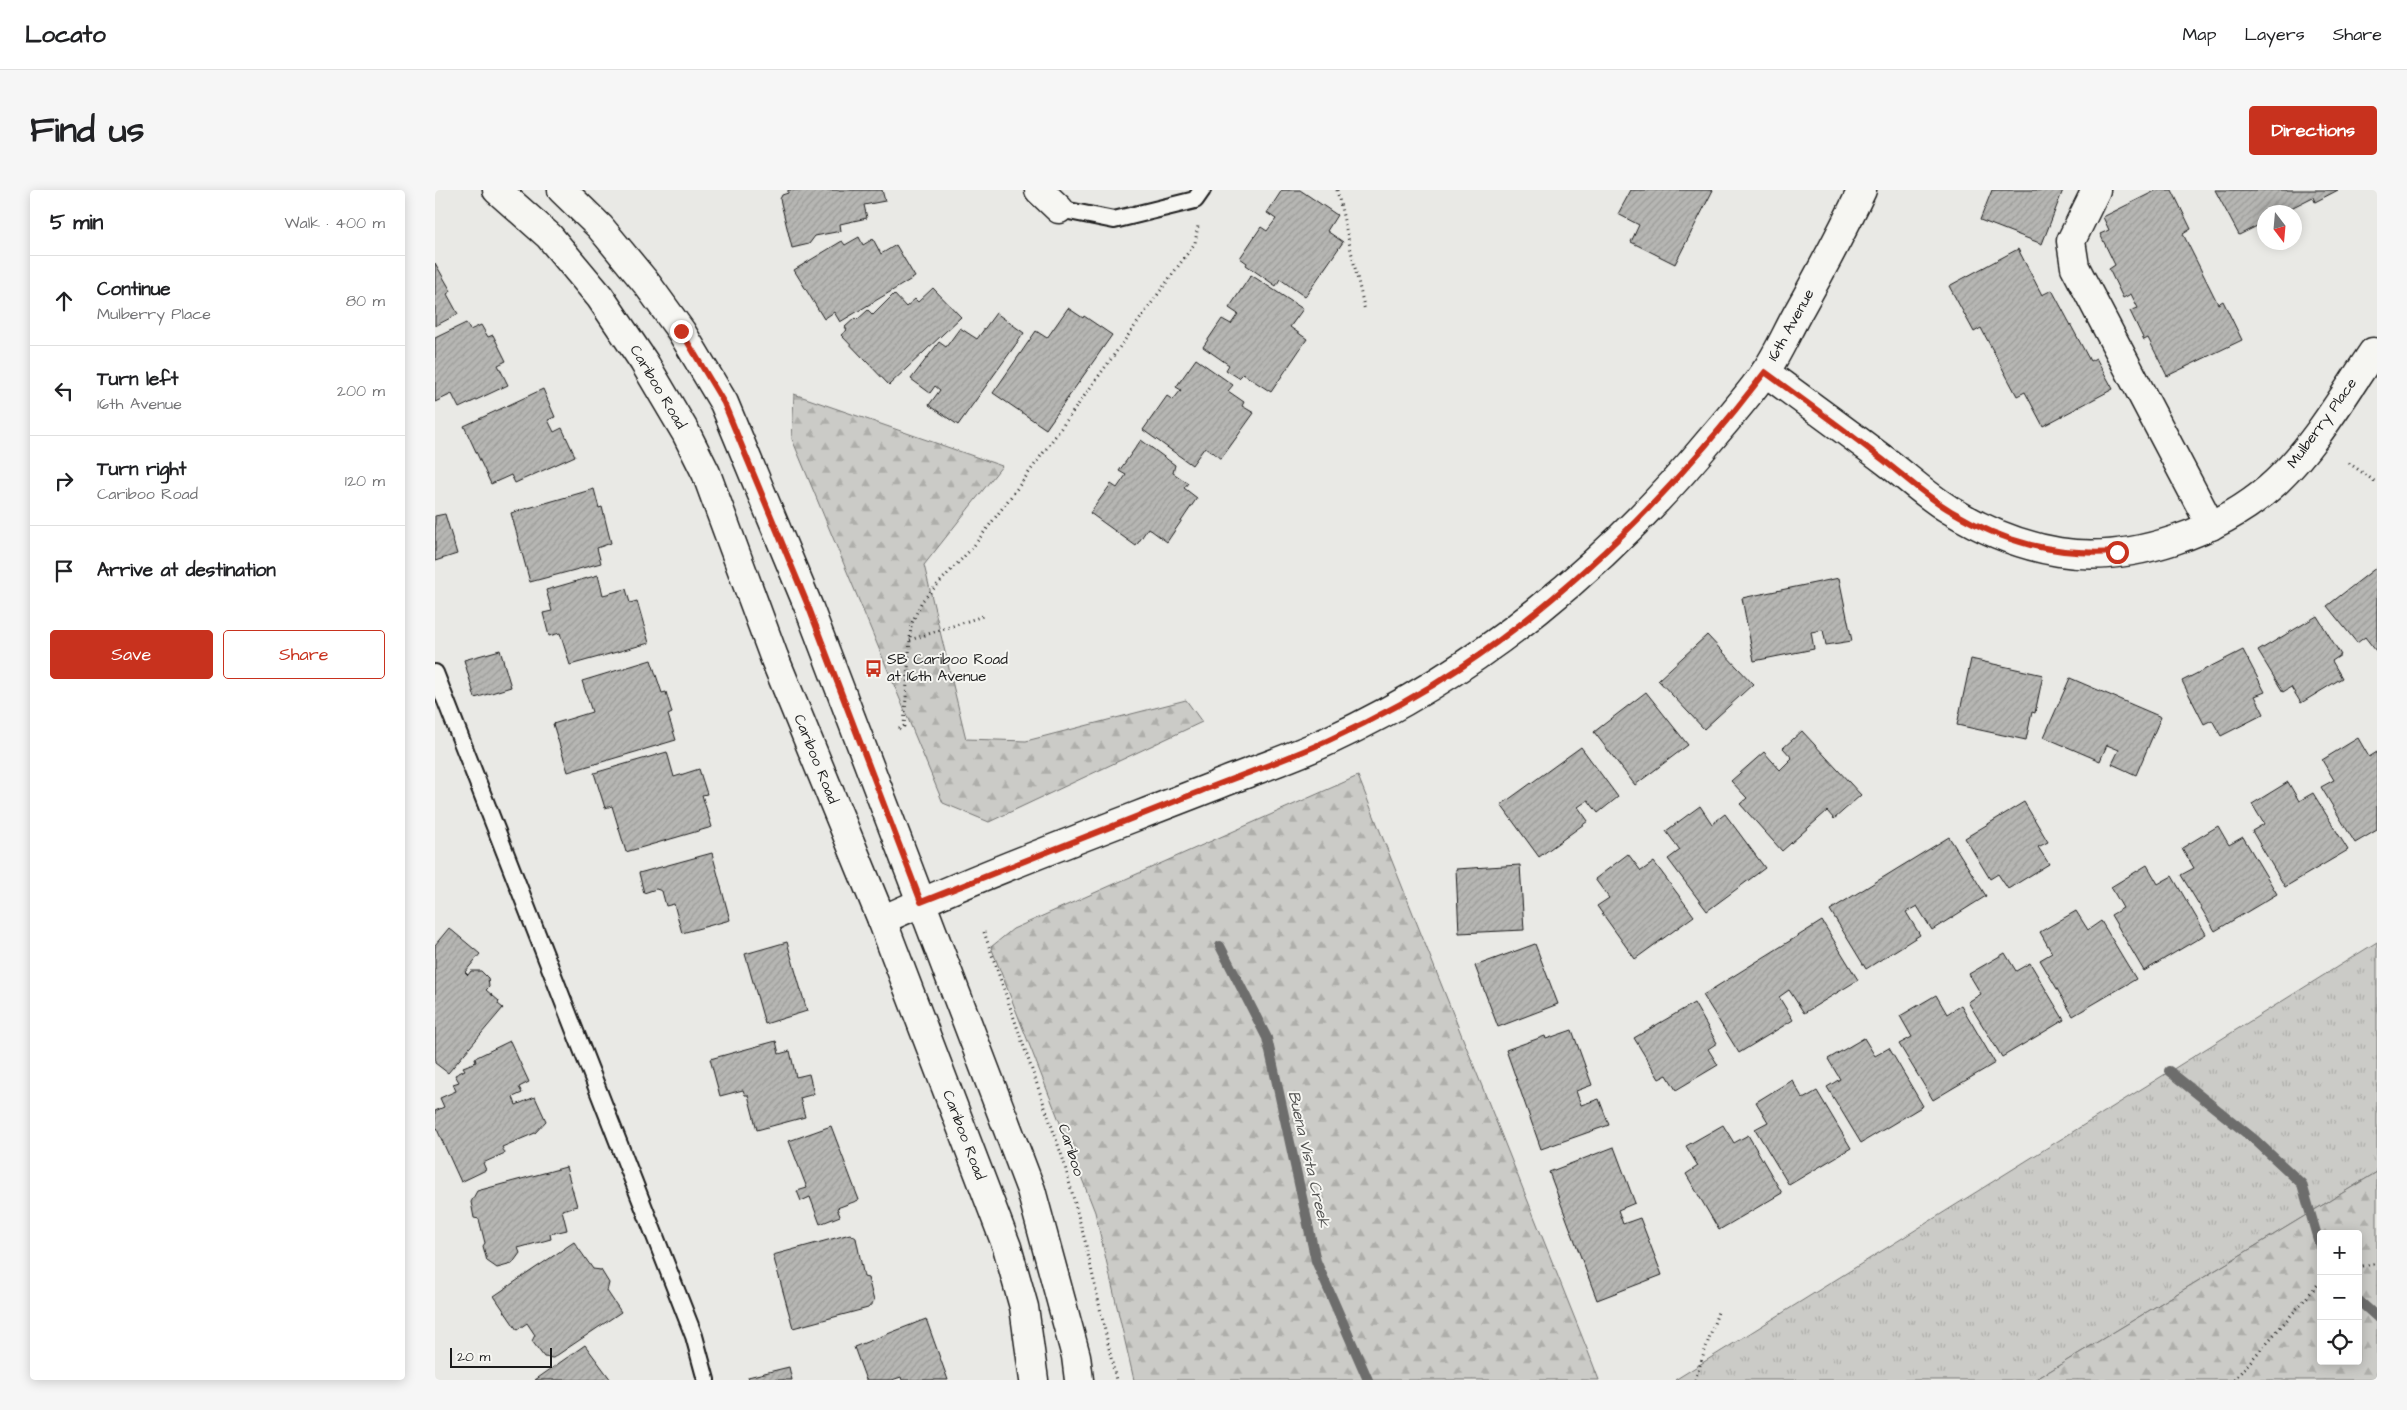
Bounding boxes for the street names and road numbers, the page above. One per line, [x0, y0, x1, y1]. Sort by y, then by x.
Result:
street label: 16th Avenue [1763, 285, 1819, 365]
street label: Cariboo Road [625, 341, 692, 433]
street label: Mulberry Place [2282, 374, 2363, 473]
street label: Cariboo Road [789, 711, 844, 807]
street label: Cariboo Road [937, 1087, 991, 1183]
street label: Cariboo [1053, 1121, 1090, 1179]

